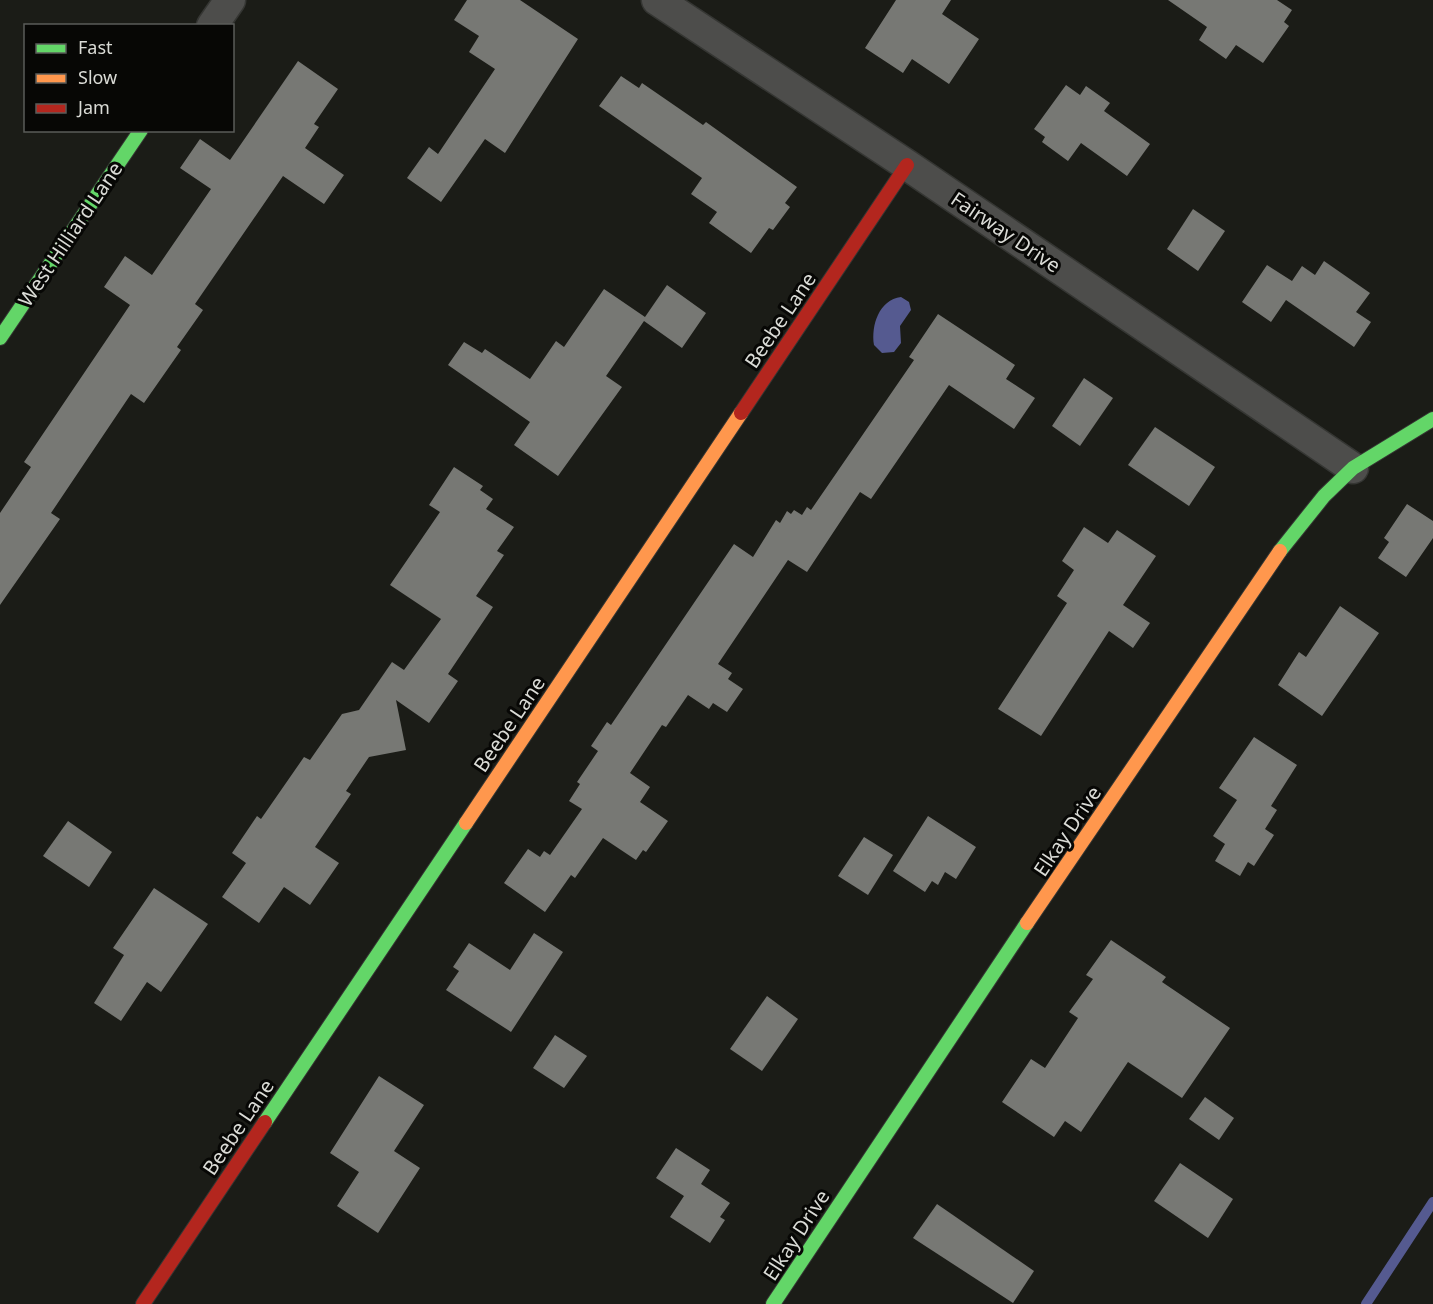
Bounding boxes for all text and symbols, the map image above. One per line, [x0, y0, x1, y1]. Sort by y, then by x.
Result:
legend [24, 24, 234, 132]
text: Fast [78, 35, 113, 59]
text: Slow [78, 65, 117, 89]
text: Jam [76, 95, 110, 119]
street label: West Hilliard Lane [12, 156, 128, 312]
street label: Fairway Drive [946, 185, 1066, 279]
street label: Beebe Lane [738, 267, 822, 373]
street label: Beebe Lane [467, 671, 551, 777]
street label: Elkay Drive [1027, 781, 1107, 881]
street label: Beebe Lane [196, 1074, 280, 1180]
street label: Elkay Drive [757, 1184, 835, 1286]

